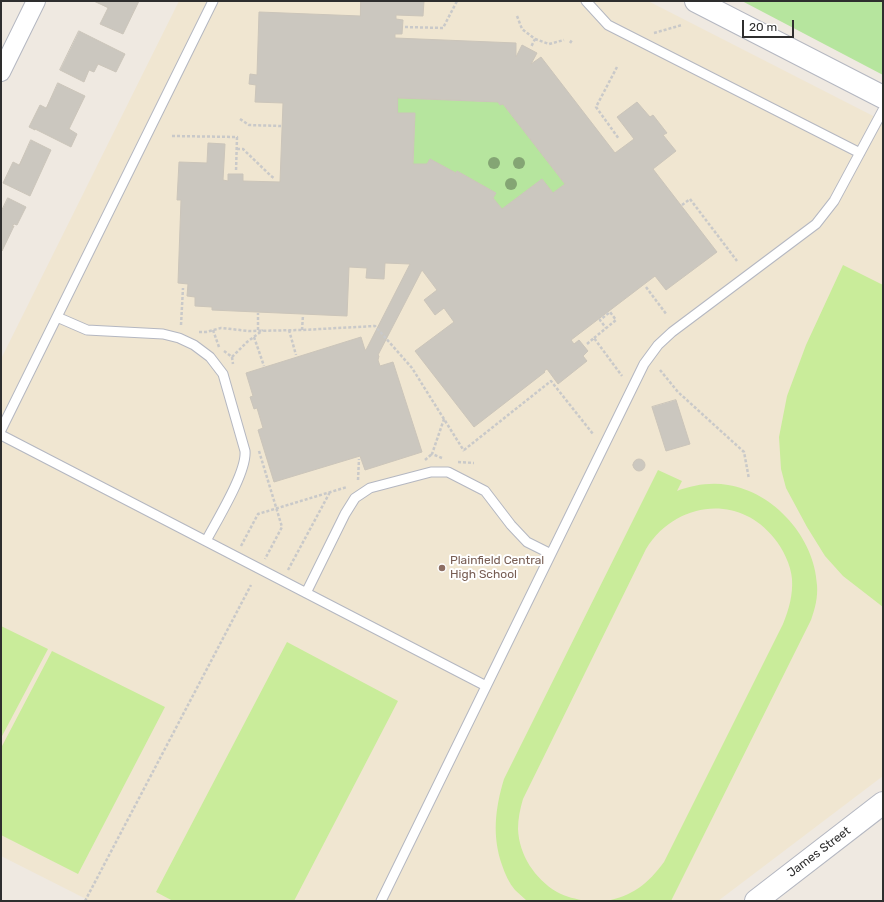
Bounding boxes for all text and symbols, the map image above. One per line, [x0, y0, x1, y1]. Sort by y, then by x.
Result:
scale bar [744, 12, 796, 38]
text: 20 m [749, 20, 777, 34]
place label: Plainfield Central High School [450, 554, 544, 582]
marker: Plainfield Central High School [437, 563, 447, 573]
street label: James Street [785, 824, 853, 880]

